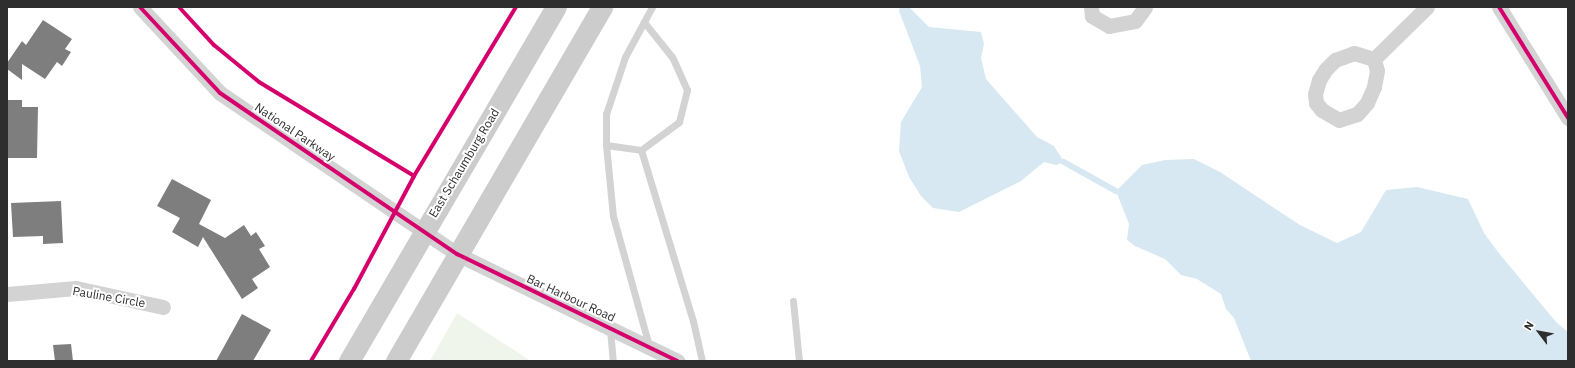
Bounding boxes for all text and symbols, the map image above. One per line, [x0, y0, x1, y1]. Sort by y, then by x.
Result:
street label: National Parkway [252, 100, 338, 164]
street label: East Schaumburg Road [426, 106, 502, 220]
street label: Bar Harbour Road [524, 271, 618, 325]
street label: Pauline Circle [72, 284, 146, 310]
north arrow [1519, 312, 1559, 352]
text: N [1521, 319, 1537, 333]

